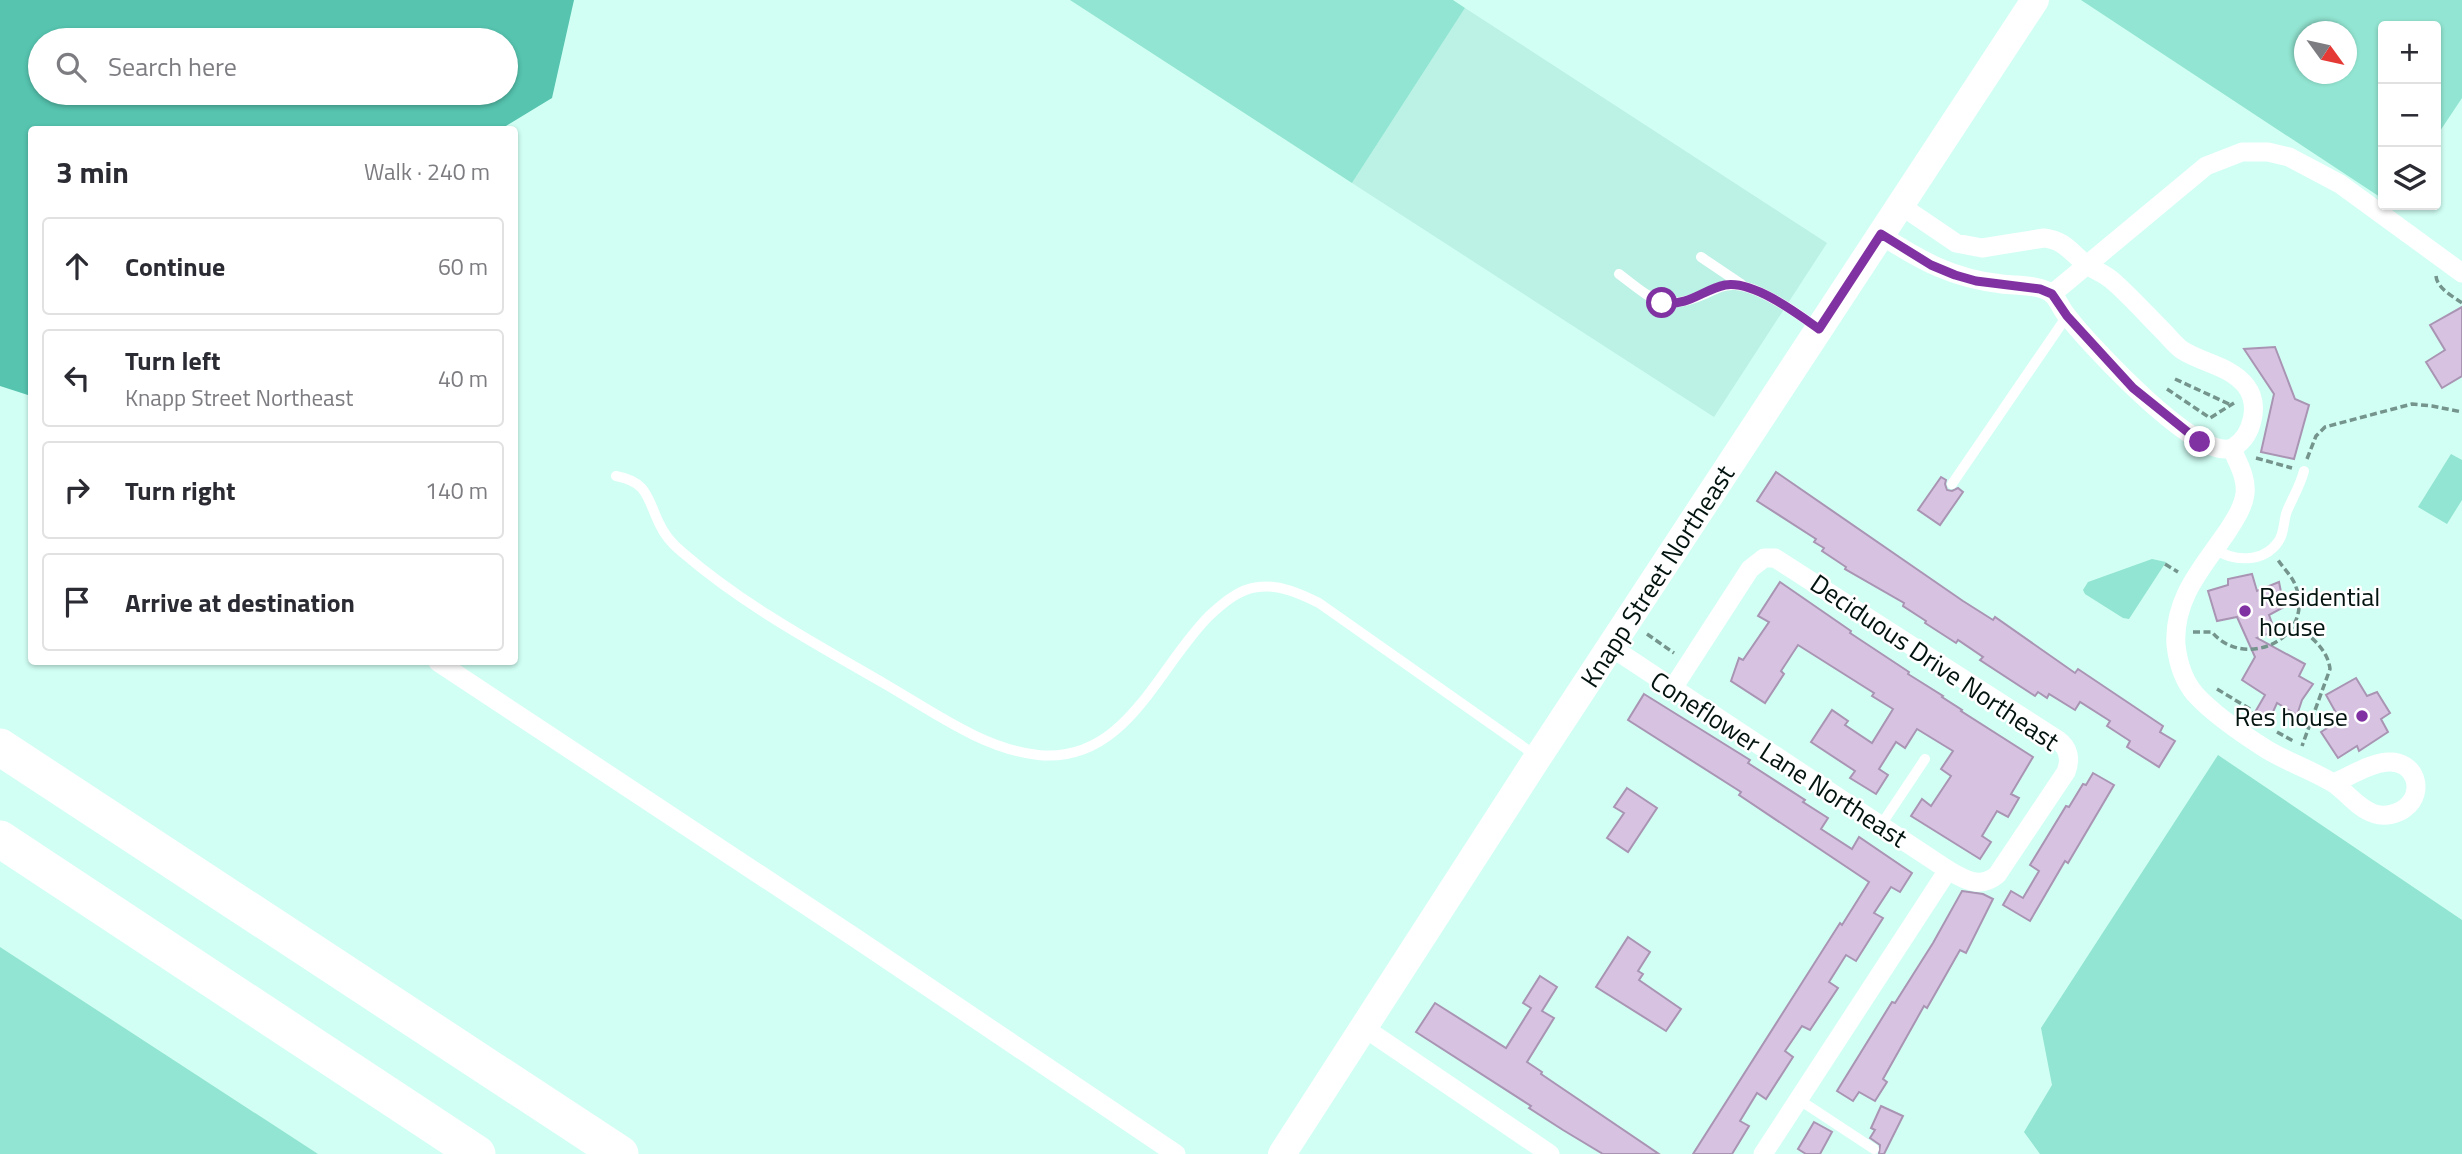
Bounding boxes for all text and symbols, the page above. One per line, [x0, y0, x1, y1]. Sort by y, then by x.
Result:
north arrow [2294, 21, 2357, 84]
map controls [2378, 21, 2441, 210]
button: + [2378, 21, 2441, 84]
search box [28, 28, 518, 105]
text: Search here [108, 47, 237, 86]
icon: search [52, 48, 90, 86]
button: − [2378, 84, 2441, 147]
button: layers [2378, 147, 2441, 210]
text: 3 min [56, 149, 129, 195]
text: Walk · 240 m [364, 154, 490, 189]
icon: ahead [58, 247, 96, 285]
text: Continue [125, 247, 225, 286]
text: 60 m [438, 249, 488, 284]
route start [1646, 287, 1677, 318]
text: Turn left [125, 341, 220, 380]
icon: left [58, 359, 96, 397]
text: 40 m [438, 361, 488, 396]
text: Knapp Street Northeast [125, 380, 353, 415]
route end [2184, 426, 2215, 457]
street label: Knapp Street Northeast [1570, 457, 1744, 695]
icon: right [58, 471, 96, 509]
text: Turn right [125, 471, 236, 510]
text: 140 m [425, 473, 488, 508]
street label: Deciduous Drive Northeast [1803, 564, 2067, 760]
place label: Residential house [2259, 577, 2380, 646]
icon: arrive [58, 583, 96, 621]
text: Arrive at destination [125, 583, 355, 622]
marker: Residential house [2237, 603, 2253, 619]
street label: Coneflower Lane Northeast [1643, 661, 1915, 857]
place label: Res house [2235, 697, 2348, 736]
marker: Res house [2354, 708, 2370, 724]

